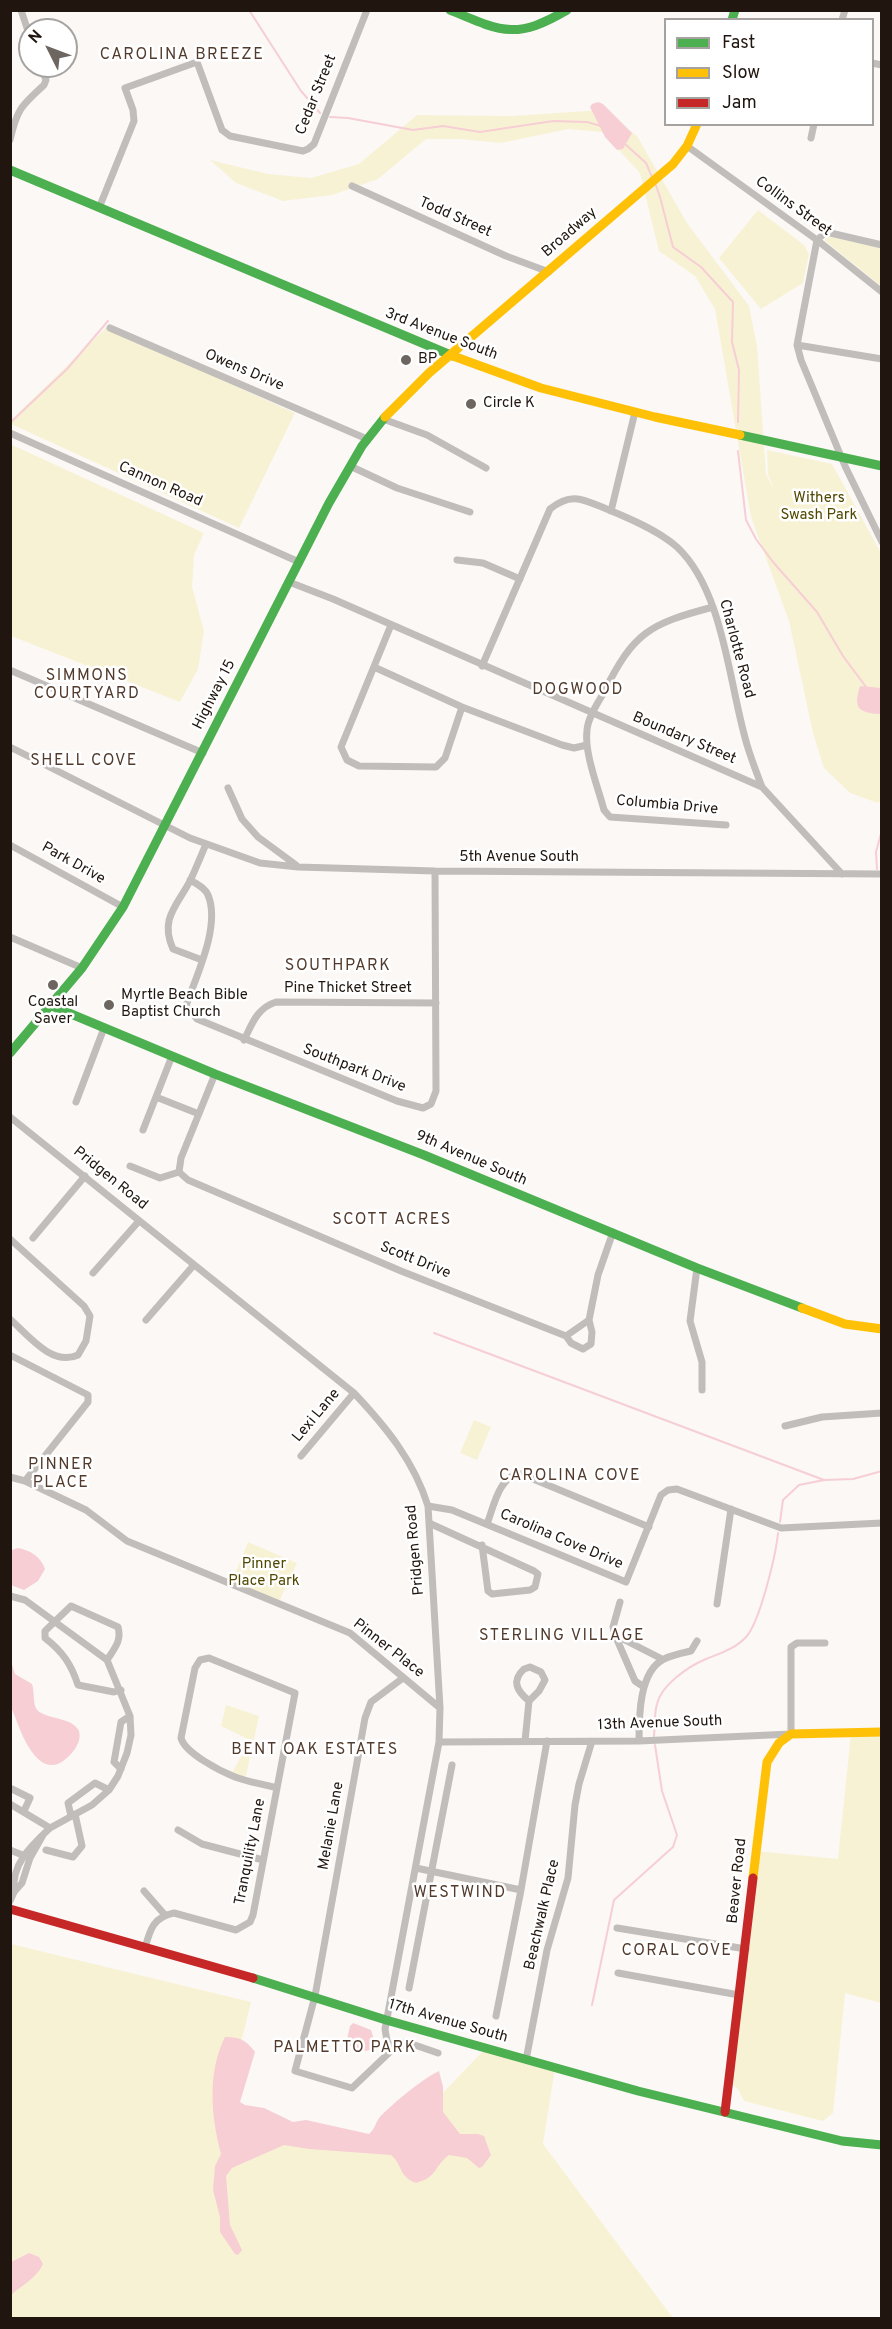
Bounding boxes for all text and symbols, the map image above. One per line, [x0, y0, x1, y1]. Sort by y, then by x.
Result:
north arrow [18, 18, 78, 78]
legend [664, 18, 874, 126]
text: N [25, 26, 47, 48]
text: Fast [722, 32, 755, 55]
district label: CAROLINA BREEZE [100, 46, 264, 66]
street label: Cedar Street [293, 52, 341, 138]
text: Slow [722, 62, 760, 85]
text: Jam [722, 92, 757, 115]
street label: Collins Street [751, 173, 835, 241]
street label: Todd Street [416, 194, 494, 242]
street label: Broadway [539, 204, 601, 262]
street label: 3rd Avenue South [382, 305, 500, 365]
street label: Owens Drive [202, 346, 286, 396]
place label: BP [418, 351, 437, 369]
marker: BP [399, 353, 413, 367]
place label: Circle K [483, 395, 535, 413]
marker: Circle K [464, 397, 478, 411]
street label: Cannon Road [115, 458, 205, 512]
park label: Withers Swash Park [781, 490, 857, 525]
street label: Charlotte Road [714, 598, 758, 700]
street label: Highway 15 [190, 657, 240, 733]
district label: SIMMONS COURTYARD [34, 667, 140, 705]
district label: DOGWOOD [532, 681, 624, 701]
street label: Boundary Street [629, 709, 739, 769]
district label: SHELL COVE [30, 752, 138, 772]
street label: Columbia Drive [615, 793, 719, 819]
street label: Park Drive [38, 839, 108, 889]
street label: 5th Avenue South [459, 849, 579, 867]
district label: SOUTHPARK [285, 957, 391, 977]
marker: Coastal Saver [46, 978, 60, 992]
street label: Pine Thicket Street [284, 980, 412, 998]
place label: Myrtle Beach Bible Baptist Church [121, 987, 248, 1022]
place label: Coastal Saver [28, 994, 78, 1029]
marker: Myrtle Beach Bible Baptist Church [102, 998, 116, 1012]
street label: Southpark Drive [300, 1041, 408, 1097]
street label: 9th Avenue South [413, 1127, 529, 1191]
street label: Pridgen Road [69, 1143, 151, 1215]
district label: SCOTT ACRES [332, 1211, 452, 1231]
street label: Scott Drive [377, 1239, 453, 1283]
street label: Lexi Lane [289, 1386, 345, 1446]
district label: PINNER PLACE [28, 1456, 94, 1494]
district label: CAROLINA COVE [499, 1467, 641, 1487]
street label: Pridgen Road [403, 1504, 429, 1596]
street label: Carolina Cove Drive [497, 1506, 625, 1574]
park label: Pinner Place Park [228, 1556, 300, 1591]
street label: Pinner Place [349, 1616, 427, 1682]
district label: STERLING VILLAGE [479, 1627, 645, 1647]
street label: 13th Avenue South [597, 1713, 723, 1735]
district label: BENT OAK ESTATES [231, 1741, 399, 1761]
street label: Melanie Lane [315, 1780, 349, 1872]
street label: Tranquility Lane [232, 1797, 270, 1907]
street label: Beaver Road [725, 1837, 751, 1925]
street label: Beachwalk Place [522, 1858, 564, 1972]
district label: WESTWIND [413, 1884, 507, 1904]
district label: CORAL COVE [622, 1942, 732, 1962]
street label: 17th Avenue South [386, 1996, 510, 2048]
district label: PALMETTO PARK [273, 2039, 417, 2059]

